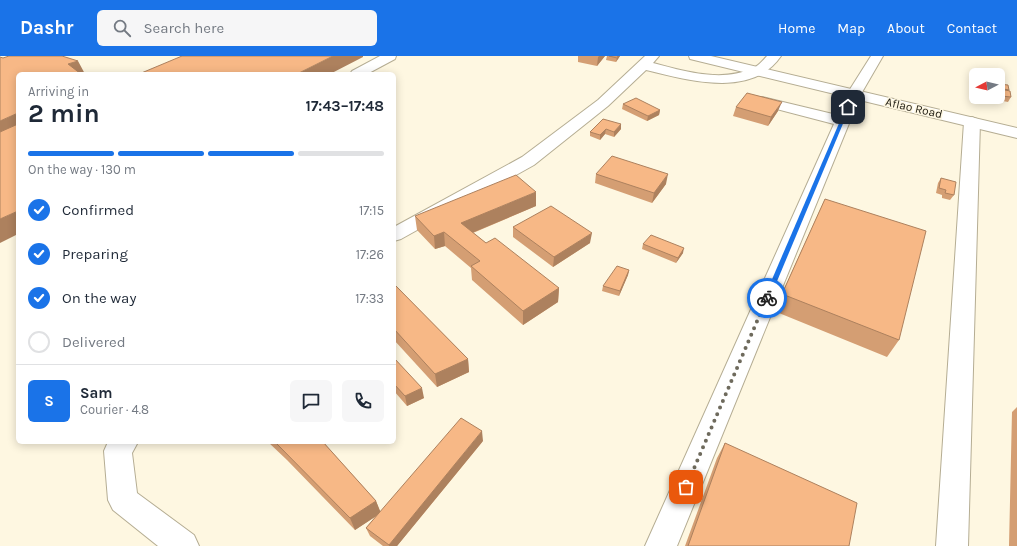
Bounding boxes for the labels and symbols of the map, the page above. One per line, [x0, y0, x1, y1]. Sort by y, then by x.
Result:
north arrow [969, 68, 1005, 104]
pin [831, 90, 865, 124]
street label: Aflao Road [884, 95, 944, 121]
courier [747, 278, 787, 318]
pin [669, 470, 703, 504]

